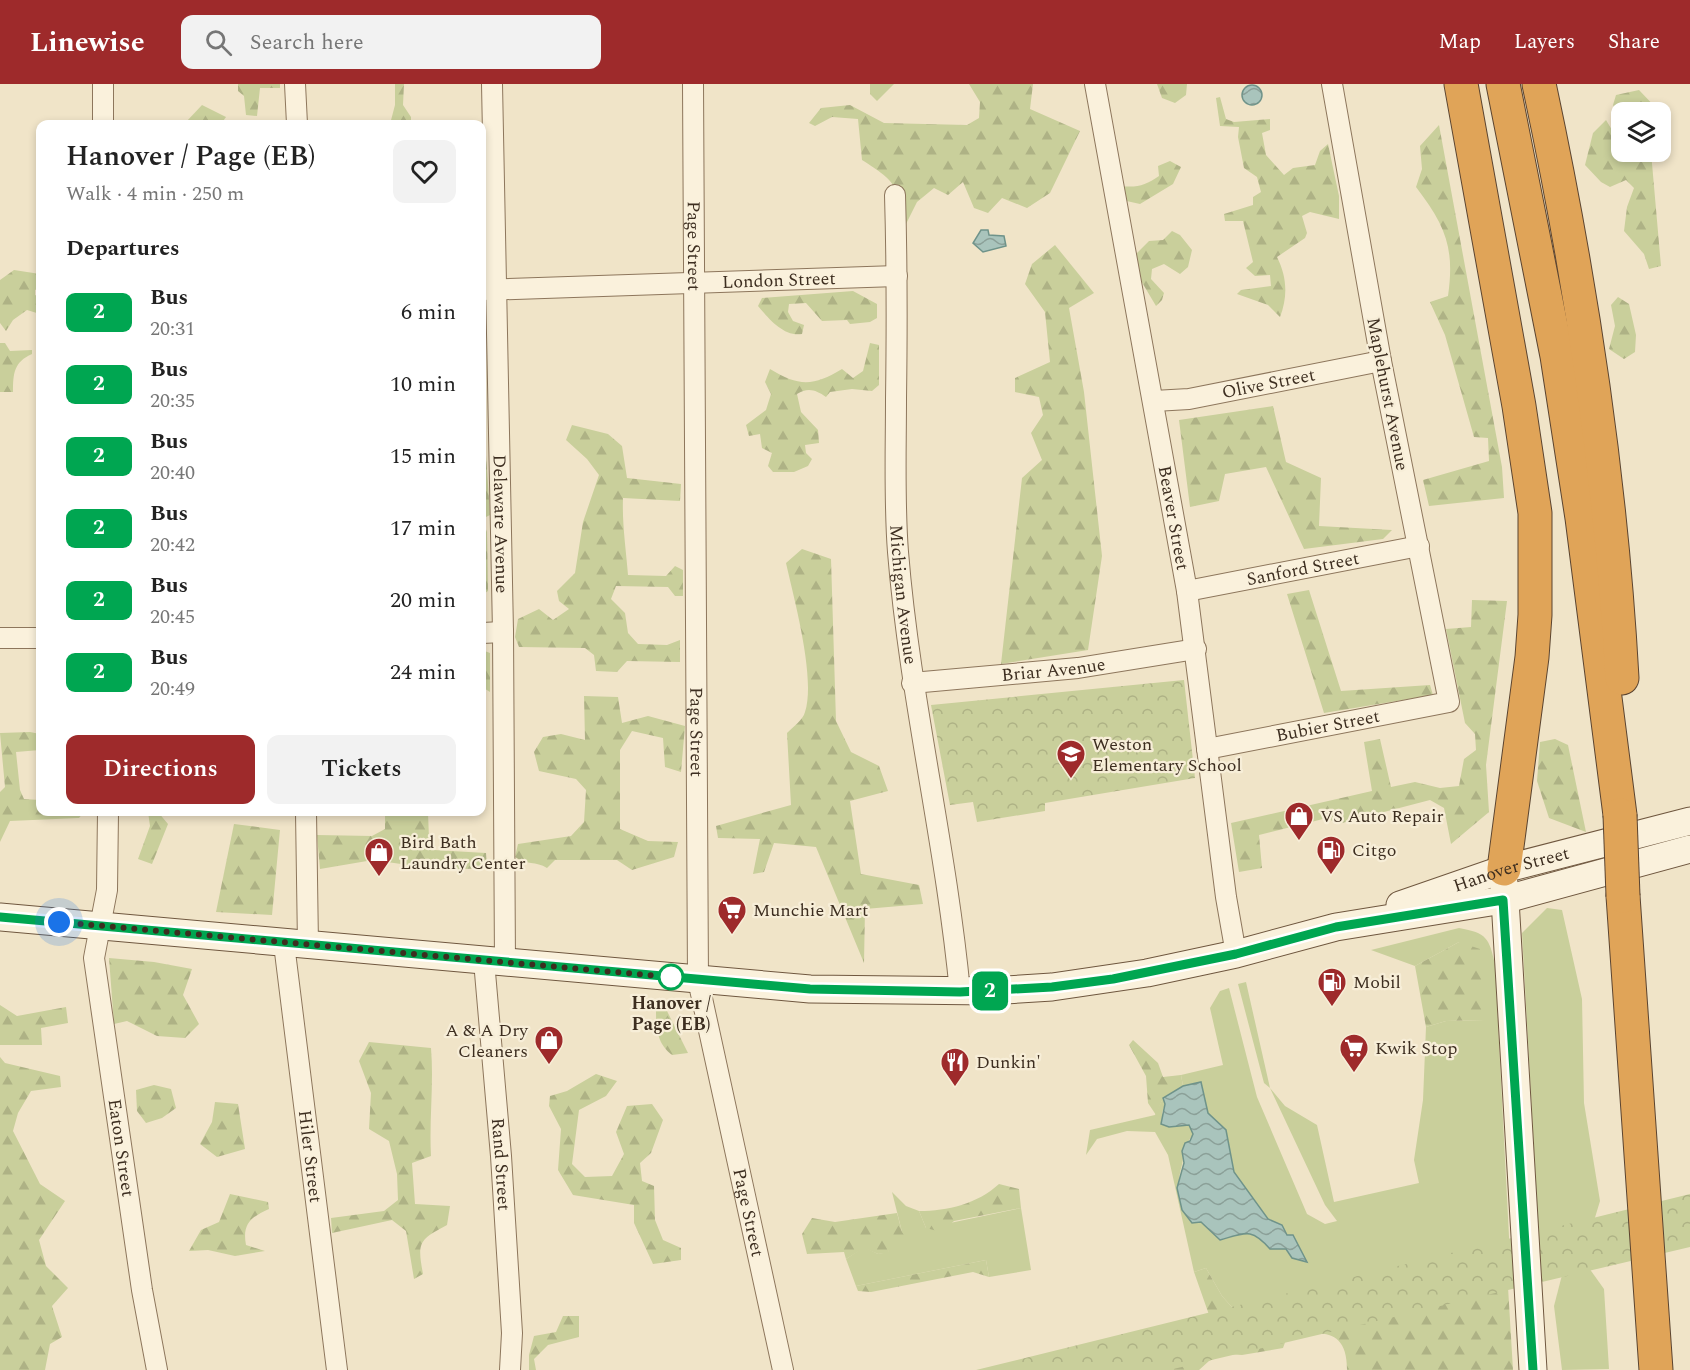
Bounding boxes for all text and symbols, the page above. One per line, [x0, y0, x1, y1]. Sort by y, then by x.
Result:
search box [181, 15, 601, 69]
text: Linewise [30, 21, 145, 64]
icon: search [202, 26, 235, 59]
text: Search here [250, 26, 364, 59]
text: Map [1439, 26, 1481, 58]
text: Layers [1514, 26, 1575, 58]
text: Share [1608, 26, 1660, 58]
map controls [1611, 102, 1671, 162]
button: layers [1611, 102, 1671, 162]
text: Hanover / Page (EB) [66, 135, 315, 178]
button: heart [393, 140, 456, 203]
text: Walk · 4 min · 250 m [66, 179, 244, 209]
street label: Page Street [680, 201, 707, 291]
text: Departures [66, 232, 180, 265]
street label: London Street [722, 265, 836, 296]
text: Bus [150, 281, 188, 314]
text: 2 [93, 296, 105, 328]
text: 6 min [401, 296, 456, 329]
text: 20:31 [150, 314, 195, 344]
street label: Maplehurst Avenue [1359, 315, 1416, 473]
text: Bus [150, 353, 188, 386]
street label: Olive Street [1219, 361, 1318, 406]
text: 2 [93, 368, 105, 400]
text: 10 min [390, 368, 456, 401]
text: 20:35 [150, 386, 195, 416]
text: Bus [150, 425, 188, 458]
text: 2 [93, 440, 105, 472]
text: 15 min [390, 440, 456, 473]
street label: Delaware Avenue [485, 454, 515, 594]
text: 20:40 [150, 458, 195, 488]
street label: Beaver Street [1151, 463, 1196, 573]
text: Bus [150, 497, 188, 530]
text: 2 [93, 512, 105, 544]
text: 17 min [390, 512, 456, 545]
street label: Michigan Avenue [882, 524, 924, 666]
text: 20:42 [150, 530, 195, 560]
street label: Sanford Street [1244, 545, 1361, 593]
text: Bus [150, 569, 188, 602]
text: 2 [93, 584, 105, 616]
text: 20 min [390, 584, 456, 617]
text: 20:45 [150, 602, 195, 632]
text: Bus [150, 641, 188, 674]
street label: Briar Avenue [1000, 651, 1107, 689]
text: 2 [93, 656, 105, 688]
text: 24 min [390, 656, 456, 689]
text: 20:49 [150, 674, 195, 704]
street label: Page Street [682, 687, 710, 777]
street label: Bubier Street [1274, 703, 1382, 749]
place label: Weston Elementary School [1092, 731, 1242, 779]
button: Directions [66, 735, 255, 804]
button: Tickets [267, 735, 456, 804]
school or university icon: Weston Elementary School [1055, 738, 1087, 780]
shop icon: VS Auto Repair [1283, 800, 1315, 842]
place label: VS Auto Repair [1320, 803, 1444, 830]
place label: Bird Bath Laundry Center [400, 829, 526, 877]
fuel station icon: Citgo [1315, 834, 1347, 876]
shop icon: Bird Bath Laundry Center [363, 836, 395, 878]
place label: Citgo [1352, 837, 1396, 864]
street label: Hanover Street [1450, 840, 1572, 900]
supermarket icon: Munchie Mart [716, 894, 748, 936]
place label: Munchie Mart [753, 897, 868, 924]
your location [44, 907, 74, 937]
marker: Hanover / Page (EB) [658, 964, 684, 990]
fuel station icon: Mobil [1316, 966, 1348, 1008]
place label: Mobil [1353, 969, 1401, 996]
line badge: 2 [970, 972, 1010, 1010]
text: 2 [984, 975, 996, 1007]
place label: Hanover / Page (EB) [631, 990, 711, 1038]
place label: A & A Dry Cleaners [445, 1017, 529, 1065]
shop icon: A & A Dry Cleaners [533, 1024, 565, 1066]
supermarket icon: Kwik Stop [1338, 1032, 1370, 1074]
place label: Kwik Stop [1375, 1035, 1457, 1062]
restaurant icon: Dunkin' [939, 1046, 971, 1088]
place label: Dunkin' [976, 1049, 1041, 1076]
street label: Eaton Street [101, 1097, 141, 1199]
street label: Hiler Street [291, 1109, 329, 1204]
street label: Rand Street [484, 1117, 517, 1212]
street label: Page Street [725, 1166, 771, 1259]

